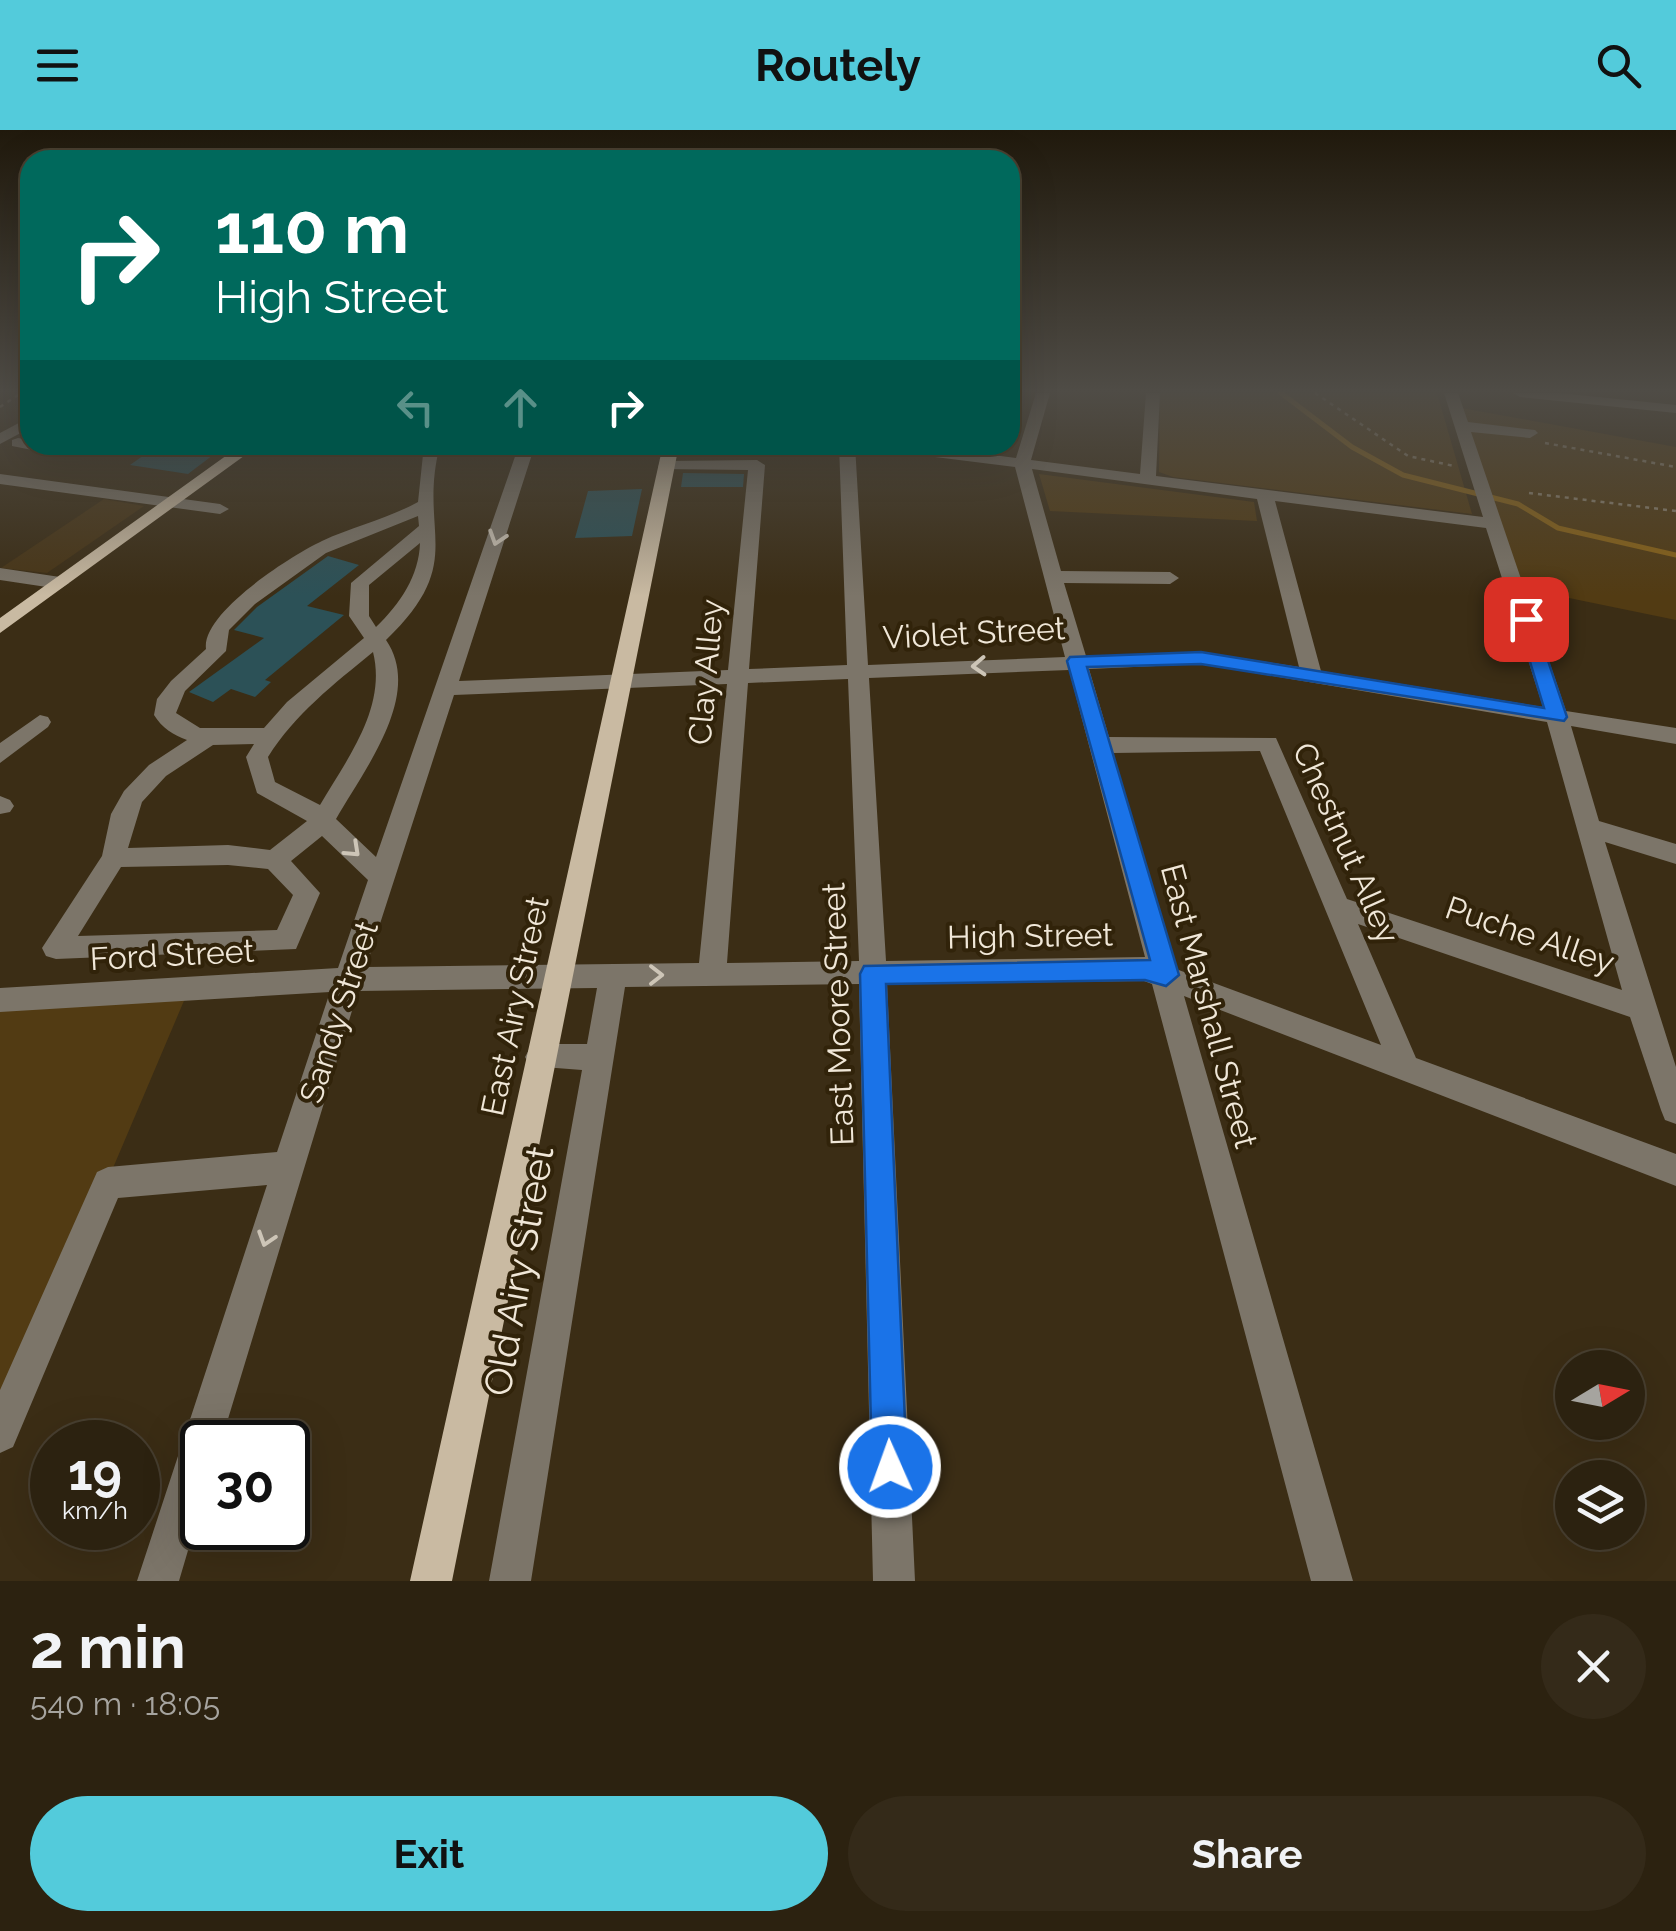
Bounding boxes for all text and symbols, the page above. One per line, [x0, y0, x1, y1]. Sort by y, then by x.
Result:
icon: menu [30, 38, 85, 93]
icon: search [1591, 38, 1646, 93]
text: Routely [755, 39, 921, 92]
text: 110 m [215, 187, 409, 269]
icon: right [50, 190, 180, 320]
text: High Street [215, 271, 448, 324]
icon: left [388, 380, 443, 435]
icon: ahead [493, 380, 548, 435]
icon: right [598, 380, 653, 435]
one-way arrow [488, 529, 509, 546]
pin [1484, 577, 1569, 662]
icon: arrive [1499, 592, 1554, 647]
street label: Clay Alley [681, 598, 730, 746]
street label: Violet Street [882, 609, 1066, 656]
one-way arrow [970, 655, 986, 676]
street label: Chestnut Alley [1286, 737, 1407, 949]
one-way arrow [341, 838, 359, 856]
street label: East Marshall Street [1154, 860, 1265, 1152]
street label: East Moore Street [814, 881, 861, 1146]
street label: Puche Alley [1441, 888, 1619, 981]
street label: East Airy Street [473, 893, 556, 1119]
street label: Sandy Street [292, 916, 385, 1107]
street label: High Street [947, 916, 1114, 955]
street label: Ford Street [89, 932, 255, 977]
one-way arrow [648, 964, 664, 986]
street label: Old Airy Street [474, 1142, 563, 1399]
one-way arrow [257, 1230, 278, 1247]
north arrow [1555, 1350, 1645, 1440]
map controls [1555, 1350, 1645, 1550]
position arrow [838, 1415, 942, 1519]
speed limit sign: 30 [180, 1420, 310, 1550]
text: 19 [68, 1443, 122, 1502]
button: layers [1555, 1460, 1645, 1550]
text: km/h [62, 1495, 128, 1525]
text: 2 min [30, 1612, 186, 1682]
button: close [1541, 1614, 1646, 1719]
text: 540 m · 18:05 [30, 1685, 220, 1722]
button: Exit [30, 1796, 828, 1911]
button: Share [848, 1796, 1646, 1911]

